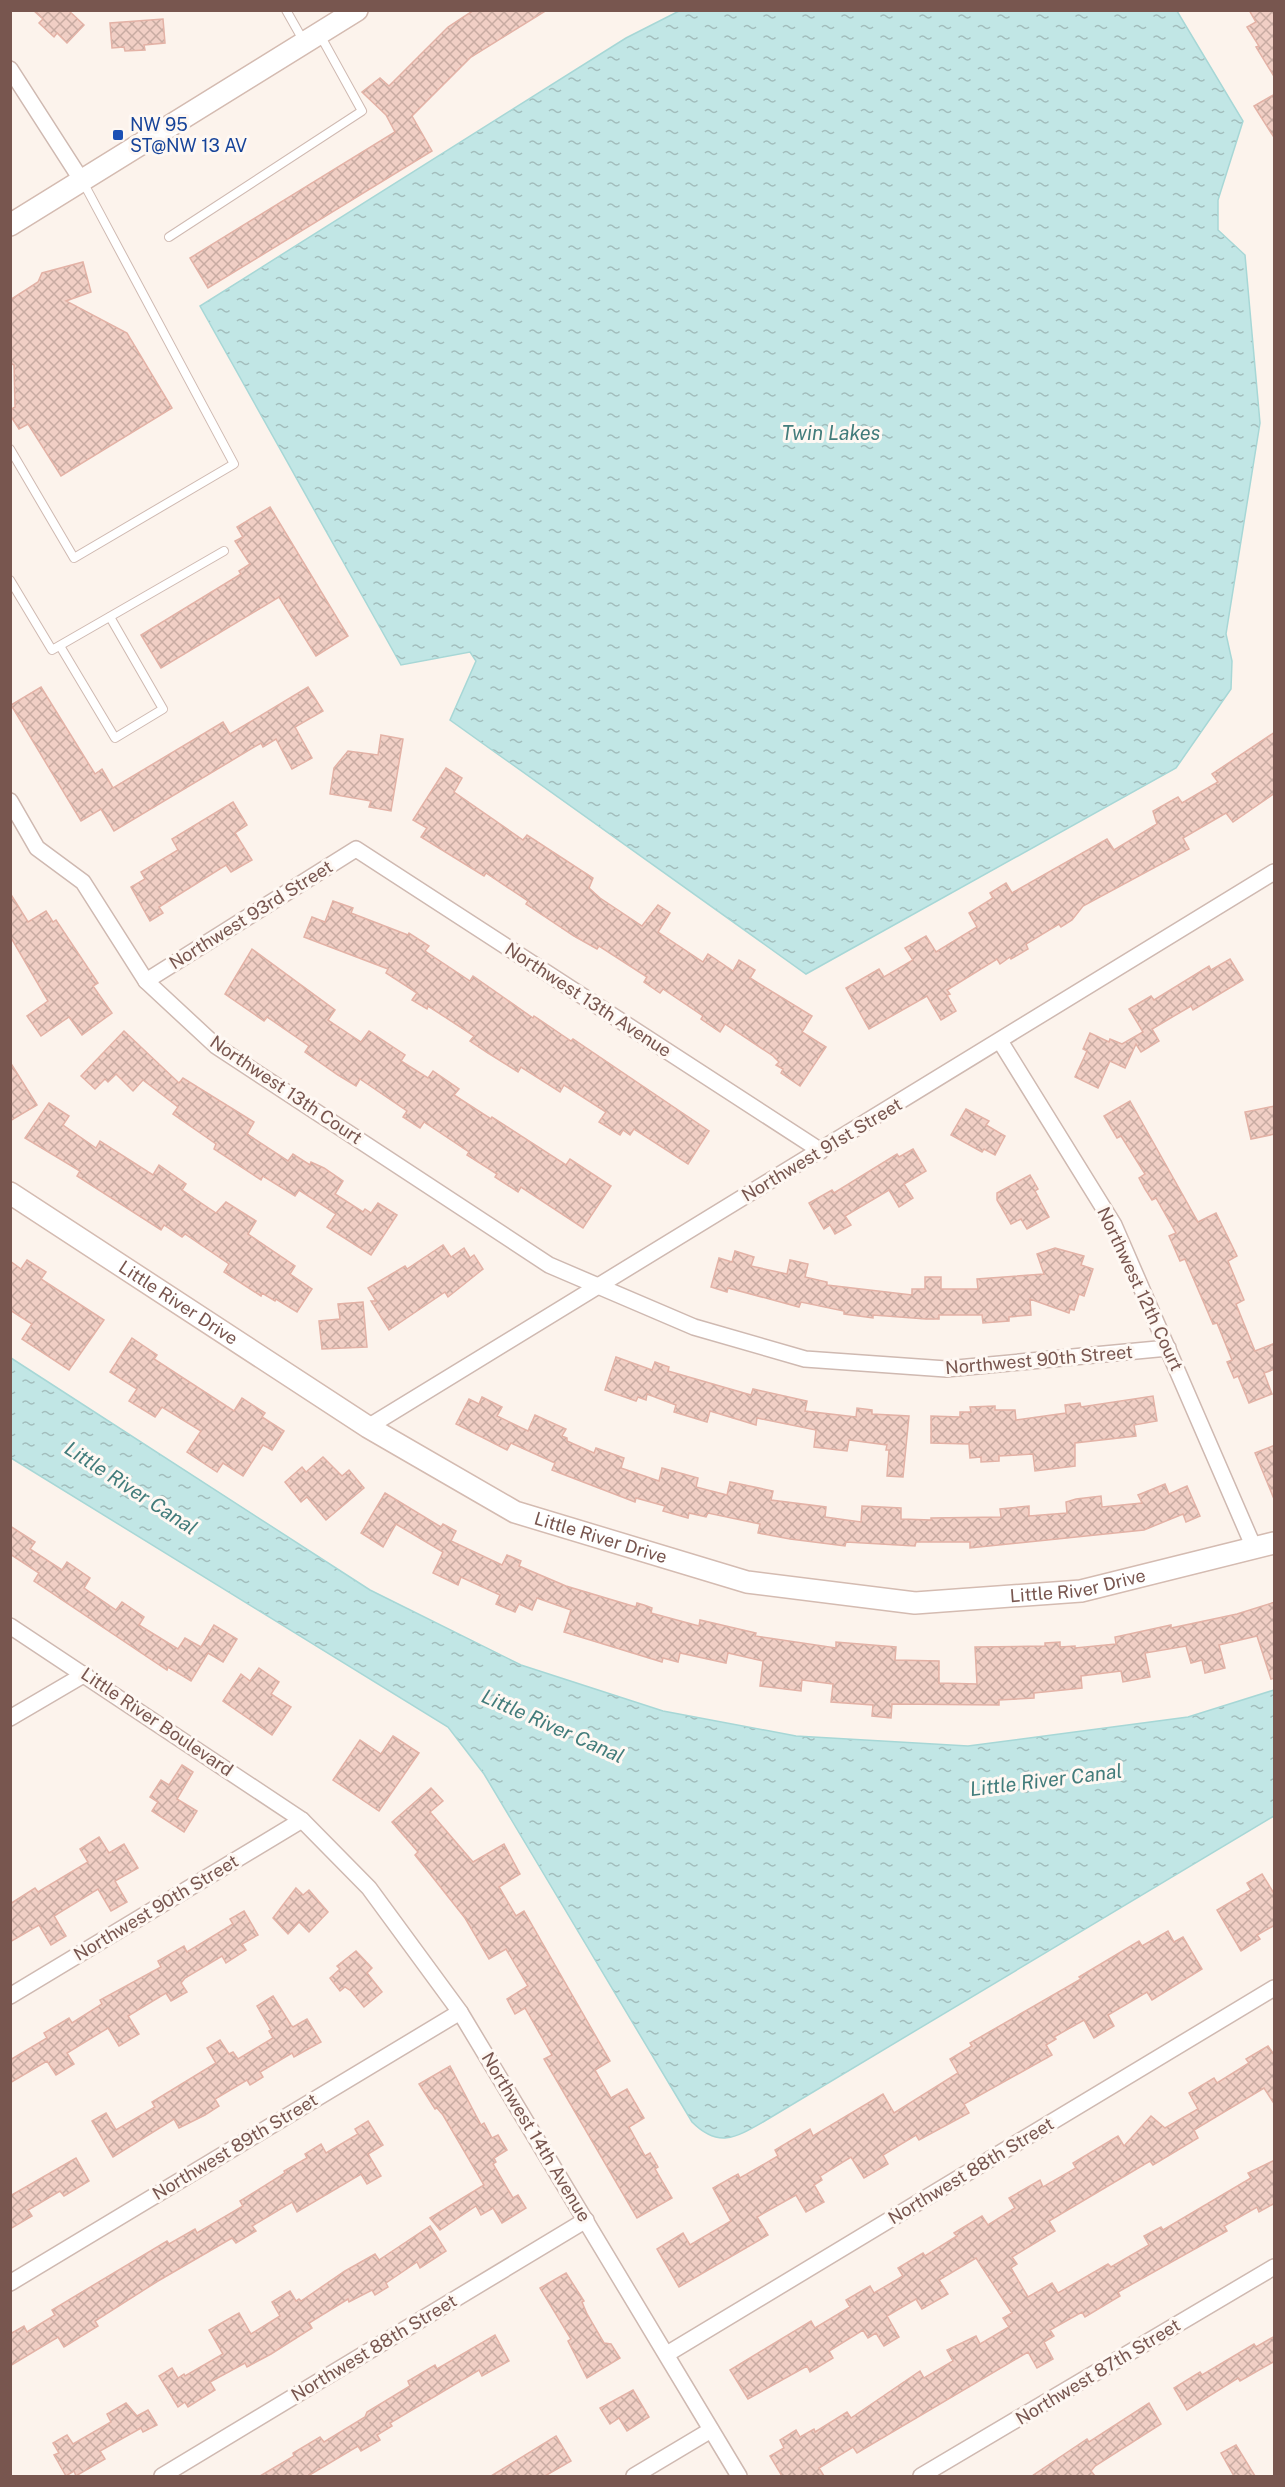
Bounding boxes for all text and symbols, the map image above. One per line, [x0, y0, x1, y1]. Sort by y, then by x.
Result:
place label: NW 95 ST@NW 13 AV [130, 114, 247, 156]
marker: NW 95 ST@NW 13 AV [111, 128, 125, 142]
water label: Twin Lakes [782, 421, 881, 445]
street label: Northwest 93rd Street [165, 856, 336, 974]
street label: Northwest 13th Avenue [501, 938, 675, 1061]
street label: Northwest 13th Court [206, 1031, 366, 1148]
street label: Northwest 91st Street [738, 1093, 906, 1206]
street label: Northwest 12th Court [1093, 1203, 1188, 1374]
street label: Little River Drive [115, 1256, 242, 1349]
street label: Northwest 90th Street [944, 1341, 1134, 1378]
water label: Little River Canal [60, 1436, 202, 1540]
street label: Little River Drive [532, 1507, 670, 1567]
street label: Little River Drive [1009, 1564, 1148, 1606]
street label: Little River Boulevard [77, 1663, 237, 1780]
water label: Little River Canal [478, 1684, 628, 1768]
water label: Little River Canal [968, 1759, 1124, 1801]
street label: Northwest 90th Street [70, 1850, 242, 1965]
street label: Northwest 14th Avenue [477, 2048, 595, 2225]
street label: Northwest 89th Street [148, 2089, 321, 2204]
street label: Northwest 88th Street [884, 2113, 1057, 2228]
street label: Northwest 88th Street [287, 2290, 460, 2405]
street label: Northwest 87th Street [1012, 2314, 1184, 2429]

